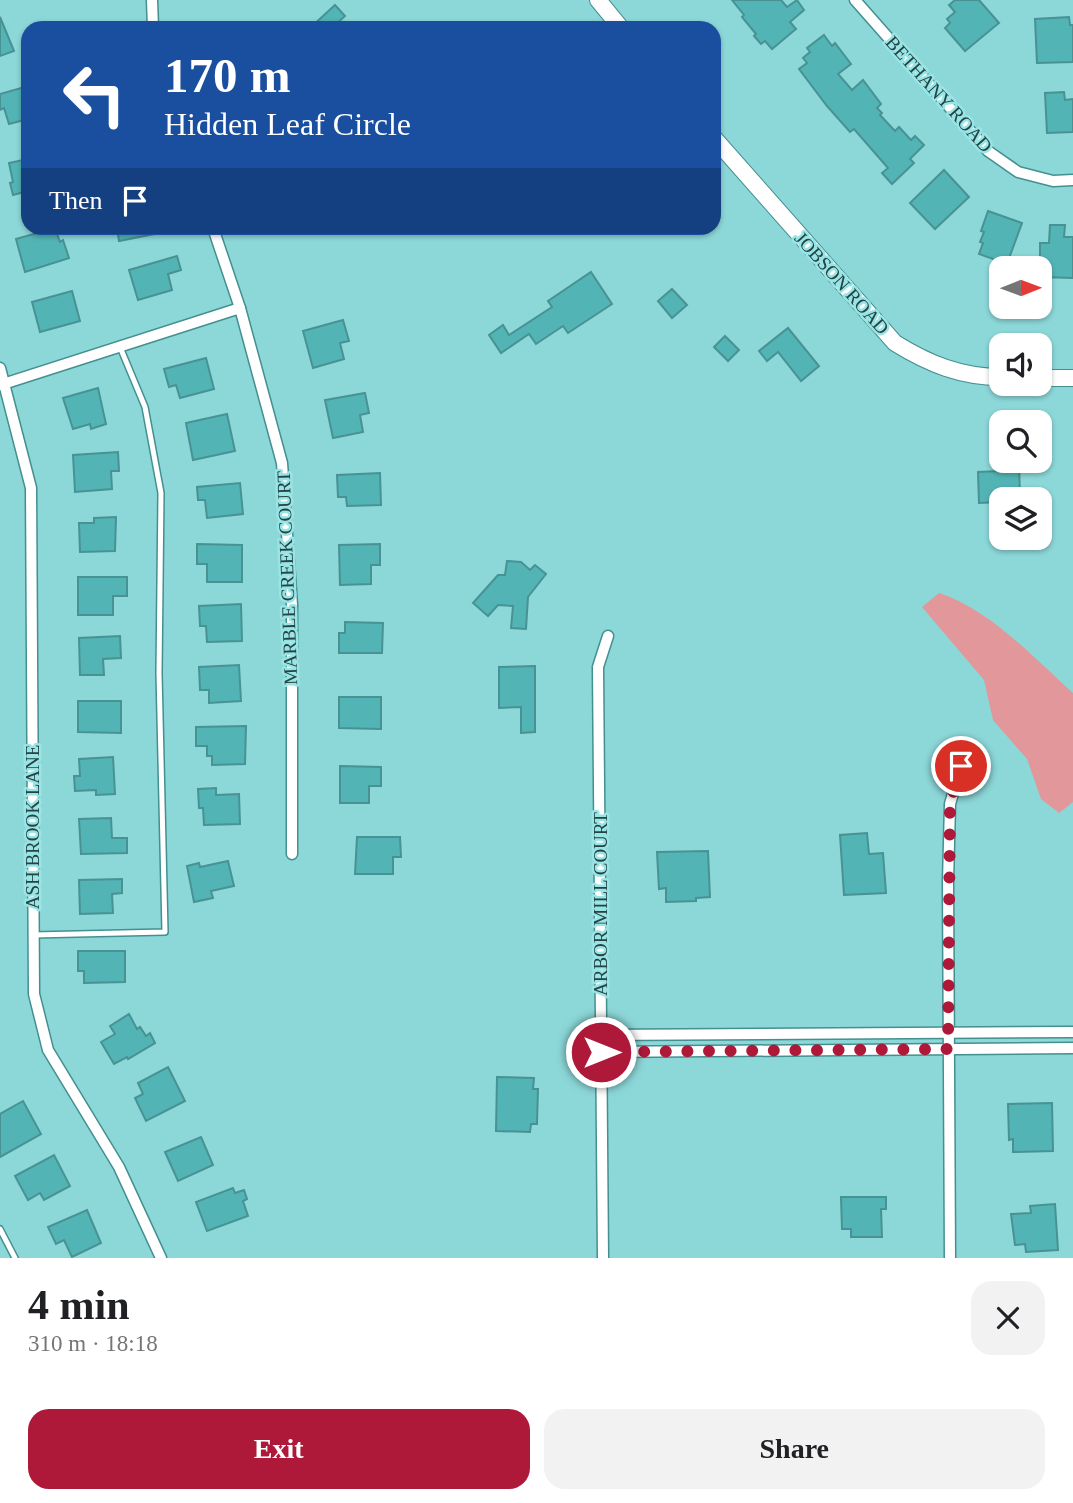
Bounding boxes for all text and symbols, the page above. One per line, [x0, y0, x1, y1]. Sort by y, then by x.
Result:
street label: BETHANY ROAD [881, 32, 997, 156]
text: 170 m [164, 48, 291, 103]
icon: left [49, 49, 140, 140]
text: Hidden Leaf Circle [164, 106, 411, 142]
icon: arrive [116, 182, 154, 220]
text: Then [49, 186, 102, 215]
street label: JOBSON ROAD [791, 228, 893, 338]
north arrow [989, 256, 1052, 318]
map controls [989, 256, 1052, 550]
button: sound [989, 333, 1052, 396]
button: search [989, 410, 1052, 473]
street label: MARBLE CREEK COURT [273, 470, 301, 685]
button: layers [989, 487, 1052, 550]
pin [931, 736, 991, 796]
street label: ASH BROOK LANE [22, 745, 43, 909]
icon: arrive [942, 747, 980, 785]
street label: ARBOR MILL COURT [590, 812, 611, 996]
position arrow [564, 1015, 638, 1089]
button: close [971, 1281, 1045, 1355]
text: 4 min [28, 1282, 130, 1328]
text: 310 m · 18:18 [28, 1331, 158, 1356]
button: Exit [28, 1409, 530, 1489]
button: Share [544, 1409, 1045, 1489]

